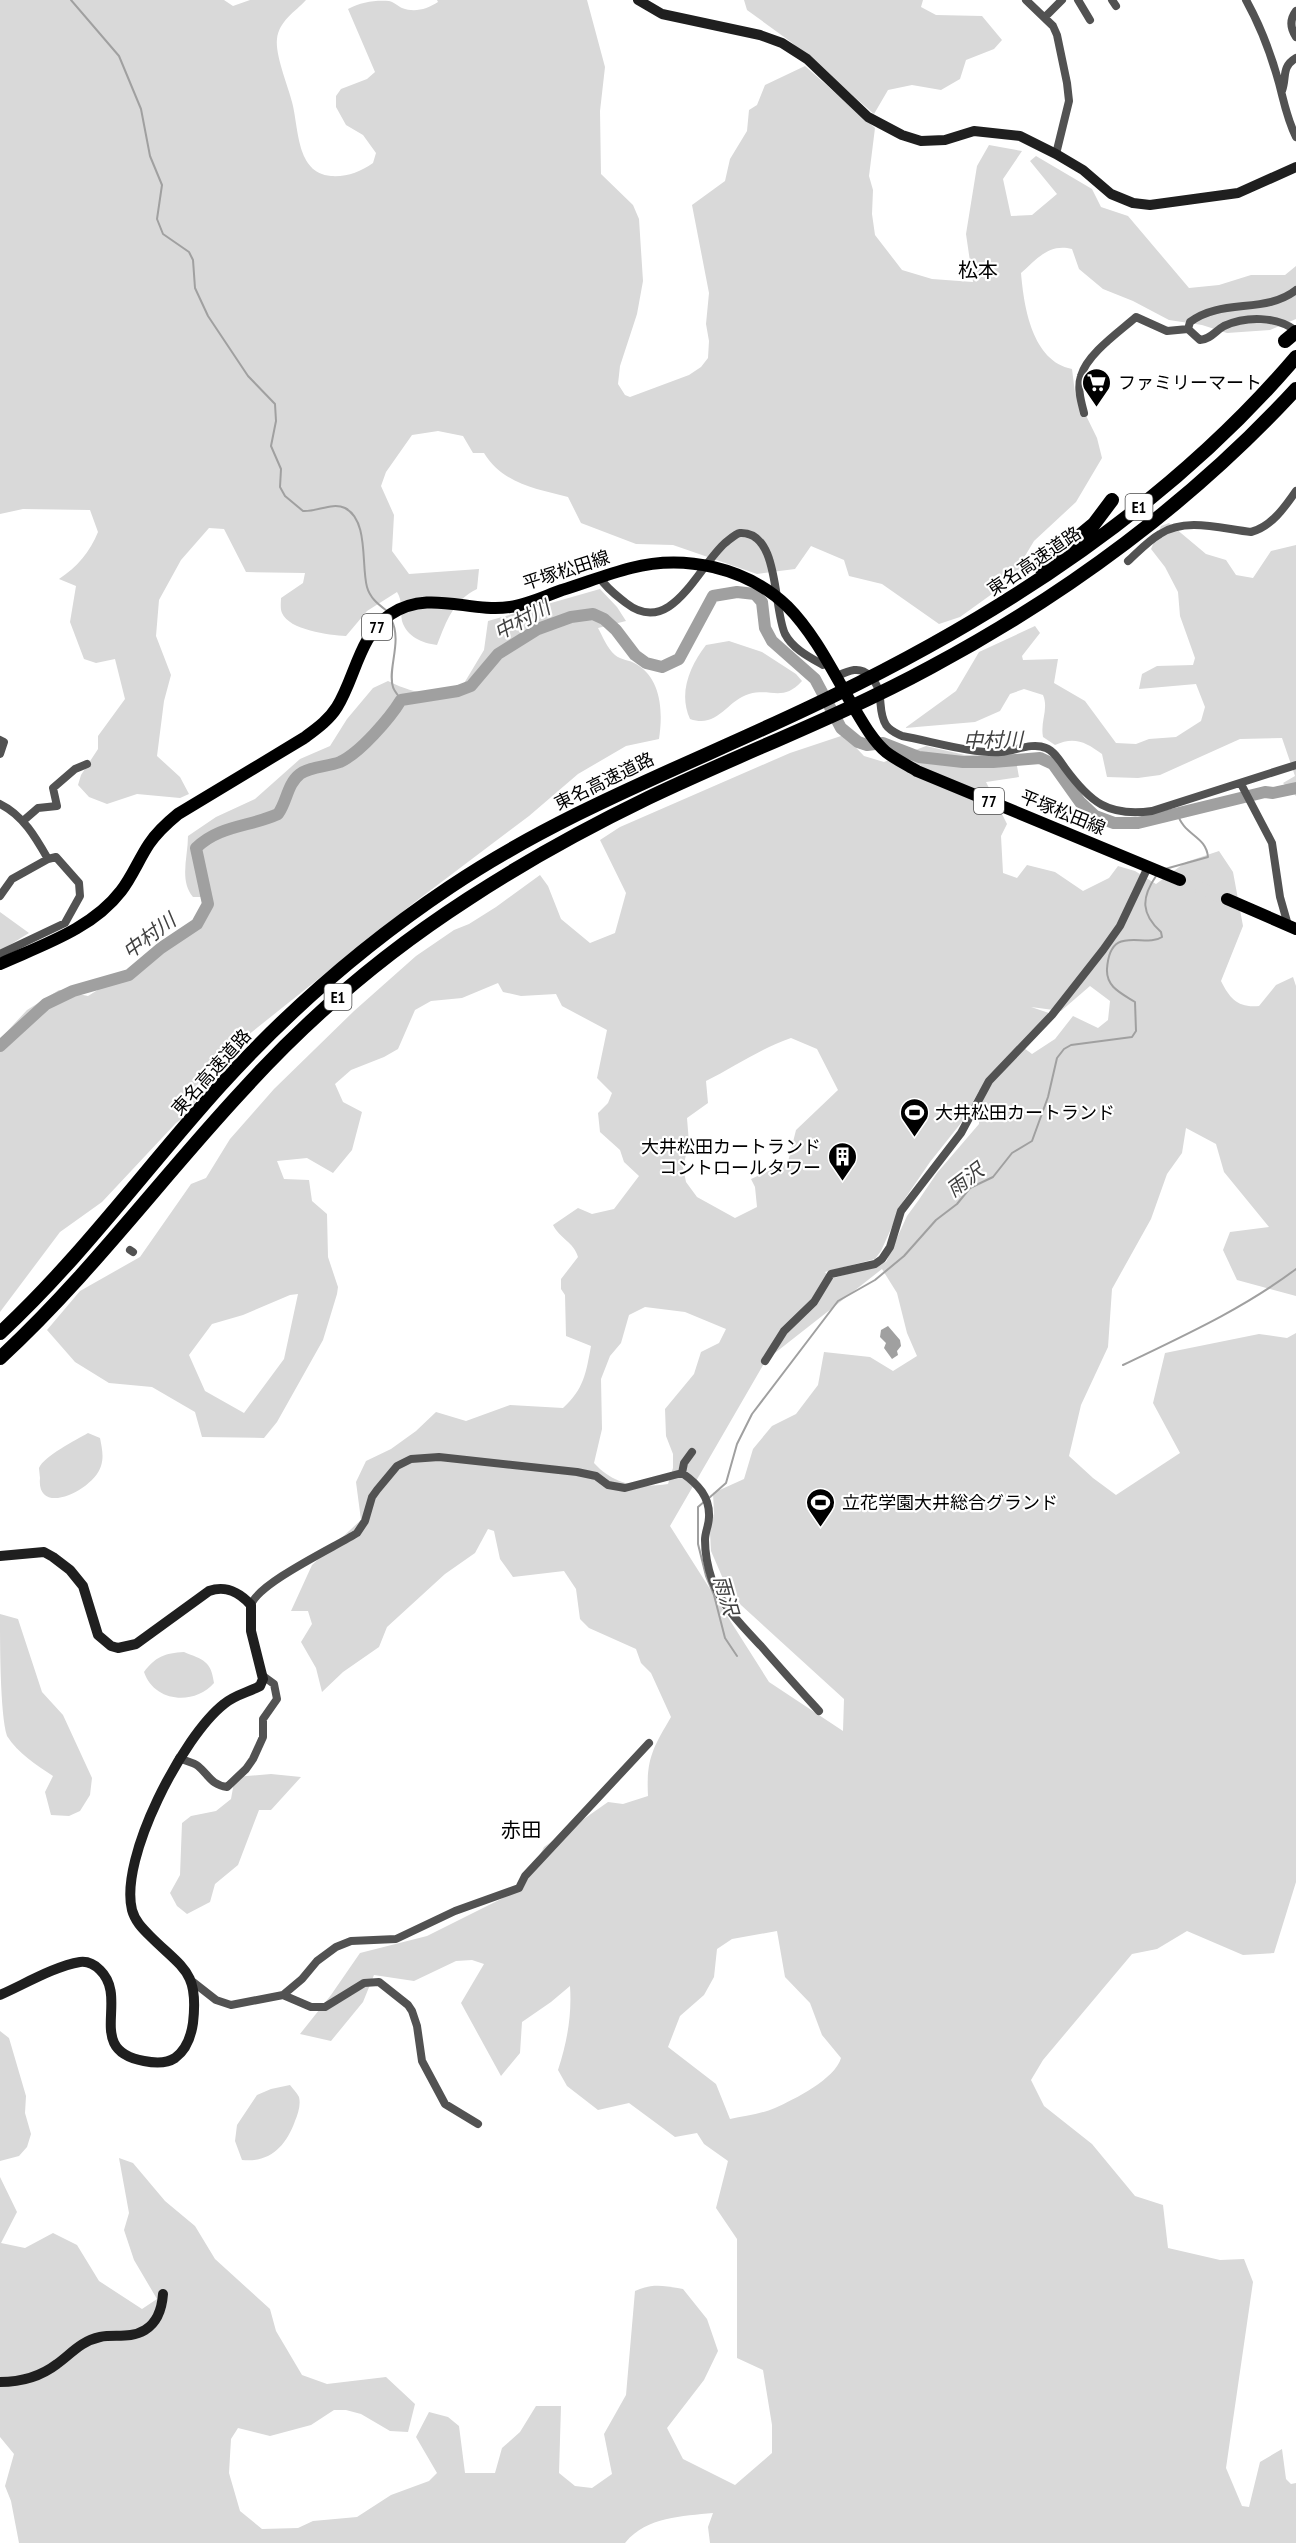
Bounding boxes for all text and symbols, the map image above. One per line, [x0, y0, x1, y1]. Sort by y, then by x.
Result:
district label: 松本 [958, 257, 998, 283]
supermarket icon: ファミリーマート [1081, 366, 1113, 408]
place label: ファミリーマート [1118, 371, 1262, 394]
road number: E1 [1126, 494, 1152, 520]
street label: 東名高速道路 [983, 521, 1085, 601]
street label: 平塚松田線 [520, 545, 612, 595]
water label: 中村川 [489, 593, 556, 646]
road number: 77 [362, 614, 392, 640]
water label: 中村川 [963, 726, 1025, 754]
street label: 東名高速道路 [550, 747, 658, 815]
street label: 平塚松田線 [1017, 784, 1109, 840]
road number: 77 [974, 788, 1004, 814]
water label: 中村川 [117, 906, 182, 964]
road number: E1 [324, 984, 352, 1010]
street label: 東名高速道路 [166, 1024, 256, 1120]
sports icon: 大井松田カートランド [898, 1096, 930, 1138]
place label: 大井松田カートランド [935, 1101, 1115, 1124]
place label: 大井松田カートランド コントロールタワー [641, 1135, 821, 1179]
building icon: 大井松田カートランド コントロールタワー [826, 1140, 858, 1182]
water label: 雨沢 [941, 1156, 991, 1202]
sports icon: 立花学園大井総合グランド [805, 1486, 837, 1528]
place label: 立花学園大井総合グランド [842, 1491, 1058, 1514]
water label: 雨沢 [708, 1572, 745, 1621]
district label: 赤田 [501, 1817, 541, 1843]

